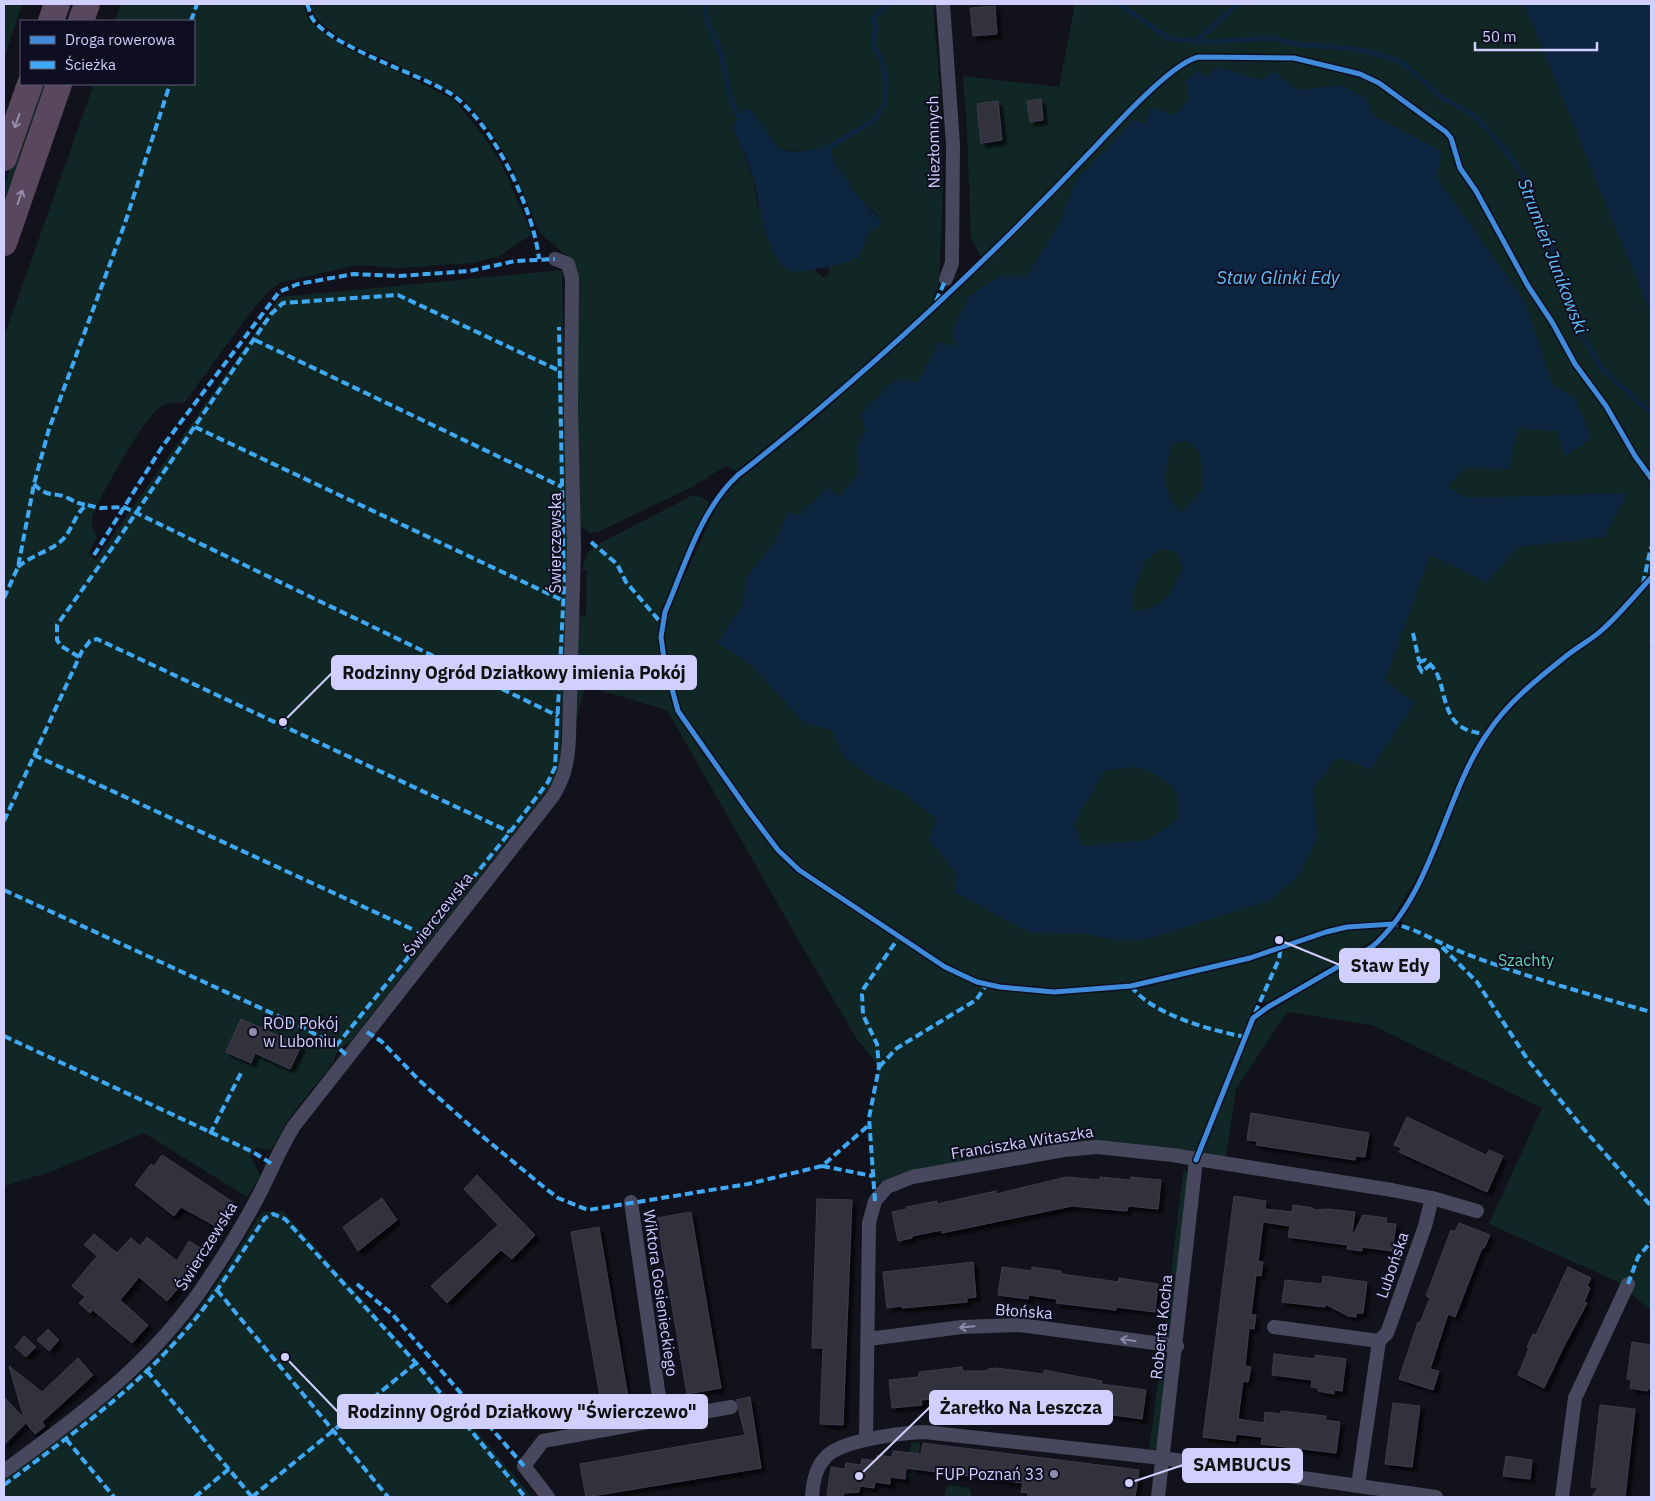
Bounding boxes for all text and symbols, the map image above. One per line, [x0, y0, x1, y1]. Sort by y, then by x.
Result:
legend [20, 20, 195, 85]
scale bar [1475, 20, 1598, 52]
text: 50 m [1482, 27, 1517, 46]
text: Droga rowerowa [65, 30, 175, 49]
text: Ścieżka [65, 55, 116, 74]
street label: Niezłomnych [922, 95, 944, 189]
one-way arrow [12, 113, 21, 128]
water label: Strumień Junikowski [1513, 175, 1593, 337]
one-way arrow [16, 189, 25, 205]
water label: Staw Glinki Edy [1216, 266, 1341, 289]
street label: Świerczewska [544, 492, 565, 594]
callout: Rodzinny Ogród Działkowy imienia Pokój [332, 656, 696, 689]
text: Rodzinny Ogród Działkowy imienia Pokój [342, 661, 686, 684]
street label: Świerczewska [398, 867, 477, 960]
callout: Staw Edy [1340, 949, 1439, 982]
park label: Szachty [1498, 950, 1554, 970]
text: Staw Edy [1351, 954, 1430, 977]
place label: ROD Pokój w Luboniu [263, 1013, 338, 1051]
marker: ROD Pokój w Luboniu [247, 1026, 259, 1038]
street label: Franciszka Witaszka [949, 1121, 1095, 1163]
street label: Świerczewska [170, 1197, 242, 1294]
street label: Wiktora Gosienieckiego [639, 1208, 683, 1378]
street label: Lubońska [1371, 1229, 1413, 1301]
street label: Roberta Kocha [1146, 1273, 1176, 1380]
street label: Błońska [995, 1299, 1054, 1323]
one-way arrow [959, 1322, 975, 1332]
one-way arrow [1121, 1335, 1137, 1345]
callout: Żarełko Na Leszcza [930, 1391, 1112, 1424]
callout: Rodzinny Ogród Działkowy "Świerczewo" [338, 1395, 707, 1428]
text: Żarełko Na Leszcza [940, 1396, 1102, 1419]
text: Rodzinny Ogród Działkowy "Świerczewo" [347, 1400, 697, 1423]
callout: SAMBUCUS [1183, 1449, 1302, 1482]
text: SAMBUCUS [1193, 1453, 1291, 1476]
place label: FUP Poznań 33 [935, 1464, 1044, 1484]
marker: FUP Poznań 33 [1048, 1468, 1060, 1480]

